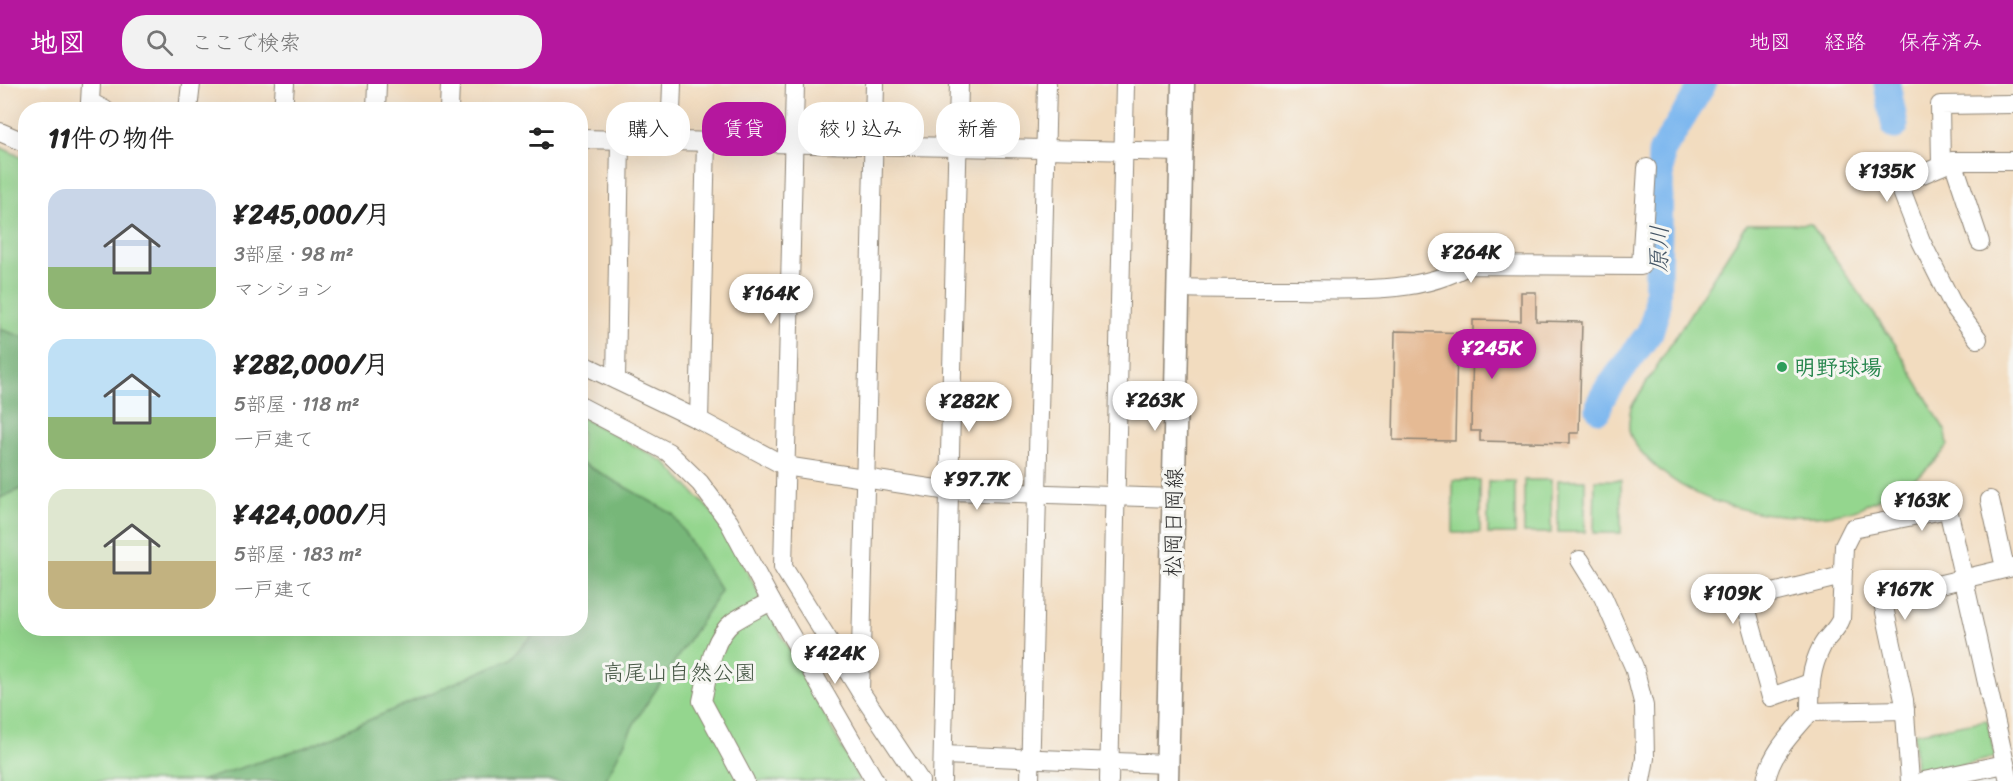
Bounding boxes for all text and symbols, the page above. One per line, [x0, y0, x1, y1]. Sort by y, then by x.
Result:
search box [122, 15, 542, 69]
text: 地図 [30, 18, 86, 67]
text: ここで検索 [191, 23, 301, 62]
text: 地図 [1749, 23, 1791, 61]
text: 経路 [1824, 23, 1866, 61]
text: 保存済み [1899, 23, 1983, 61]
icon: search [143, 26, 176, 59]
chip: 購入 [606, 102, 690, 156]
chip: 賃貸 [702, 102, 786, 156]
chip: 絞り込み [798, 102, 924, 156]
chip: 新着 [936, 102, 1020, 156]
text: 11件の物件 [48, 115, 174, 161]
icon: filters [525, 122, 558, 155]
pin: ¥135K [1845, 152, 1929, 203]
text: ¥135K [1859, 154, 1915, 189]
text: ¥245,000/月 [234, 191, 391, 237]
icon: home [96, 213, 168, 285]
water label: 原川 [1638, 225, 1680, 273]
pin: ¥264K [1429, 233, 1513, 284]
text: ¥264K [1442, 235, 1500, 270]
text: 3部屋 · 98 m² [234, 237, 354, 272]
text: マンション [234, 272, 333, 307]
pin: ¥164K [729, 274, 813, 325]
text: ¥164K [743, 276, 799, 311]
pin: ¥245K [1450, 329, 1534, 380]
text: ¥245K [1462, 331, 1522, 366]
text: ¥282,000/月 [234, 341, 389, 387]
place label: 明野球場 [1794, 348, 1882, 387]
marker: 明野球場 [1775, 360, 1789, 374]
icon: home [96, 363, 168, 435]
pin: ¥263K [1113, 381, 1197, 432]
pin: ¥282K [927, 382, 1011, 433]
text: ¥263K [1126, 383, 1184, 418]
text: ¥282K [940, 384, 998, 419]
text: 5部屋 · 118 m² [234, 387, 360, 422]
text: 一戸建て [234, 422, 314, 457]
pin: ¥97.7K [928, 460, 1026, 511]
text: ¥97.7K [945, 462, 1009, 497]
street label: 松岡日岡線 [1153, 467, 1194, 577]
pin: ¥163K [1880, 481, 1964, 532]
text: ¥163K [1895, 483, 1949, 518]
text: ¥424,000/月 [234, 491, 391, 537]
icon: home [96, 513, 168, 585]
text: 5部屋 · 183 m² [234, 537, 362, 572]
pin: ¥167K [1863, 570, 1947, 621]
text: 一戸建て [234, 572, 314, 607]
text: ¥167K [1878, 572, 1932, 607]
pin: ¥109K [1691, 574, 1775, 625]
text: ¥109K [1705, 576, 1761, 611]
pin: ¥424K [793, 634, 877, 685]
text: ¥424K [805, 636, 865, 671]
park label: 高尾山自然公園 [602, 653, 756, 692]

